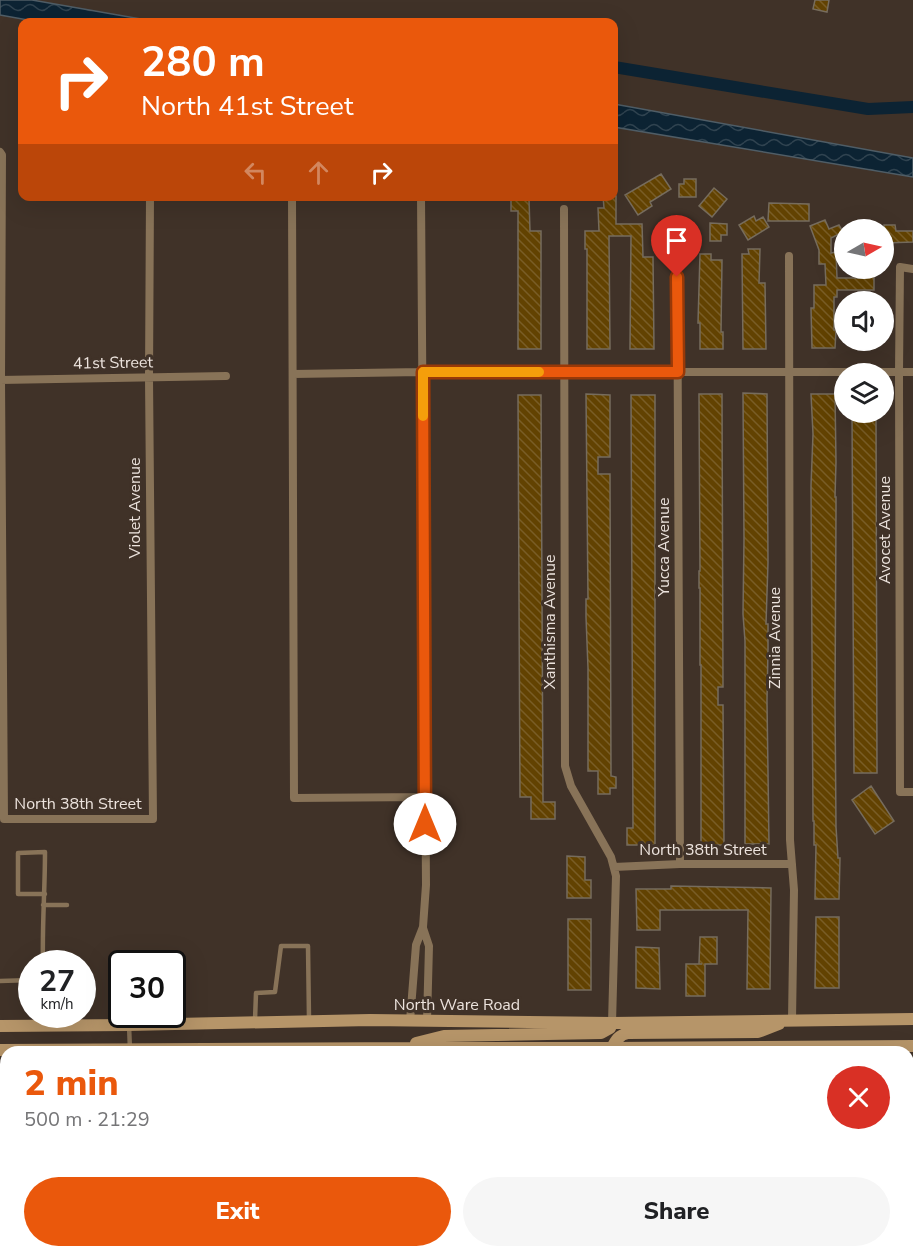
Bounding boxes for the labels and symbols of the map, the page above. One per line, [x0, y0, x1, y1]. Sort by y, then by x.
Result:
pin [651, 215, 702, 277]
north arrow [834, 219, 894, 279]
street label: 41st Street [73, 351, 154, 375]
street label: Violet Avenue [124, 458, 146, 559]
street label: Avocet Avenue [874, 476, 896, 584]
street label: Yucca Avenue [653, 498, 675, 598]
street label: Xanthisma Avenue [539, 555, 561, 689]
street label: Zinnia Avenue [764, 587, 786, 689]
position arrow [393, 792, 457, 856]
street label: North 38th Street [14, 793, 142, 815]
street label: North 38th Street [639, 839, 767, 861]
speed limit sign: 30 [108, 950, 186, 1028]
street label: North Ware Road [394, 994, 520, 1016]

